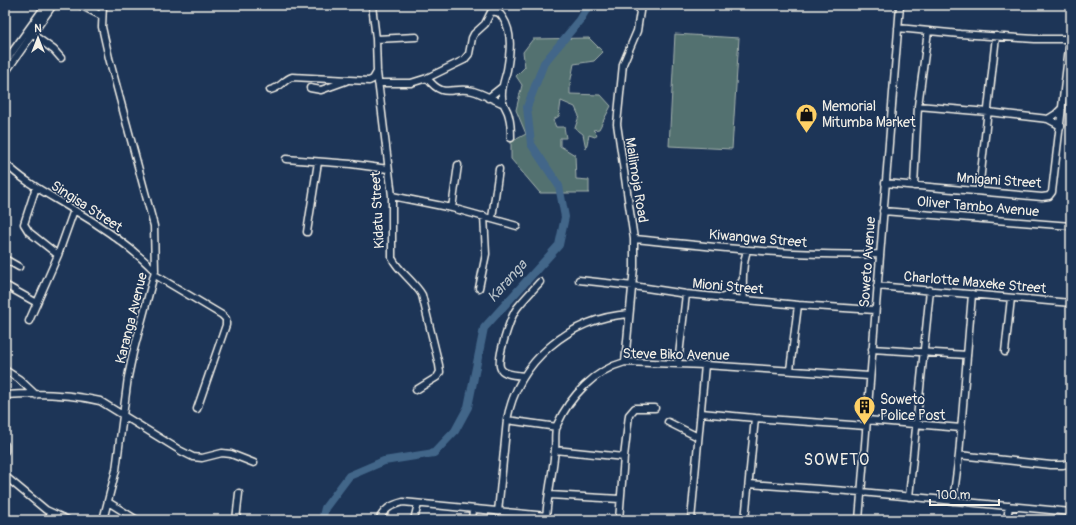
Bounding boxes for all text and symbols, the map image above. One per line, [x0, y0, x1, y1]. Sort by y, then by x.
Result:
north arrow [18, 18, 58, 58]
text: N [34, 22, 42, 35]
place label: Memorial Mitumba Market [822, 98, 916, 131]
shop icon: Memorial Mitumba Market [794, 101, 820, 134]
street label: Mailimoja Road [621, 136, 652, 224]
street label: Mnigani Street [956, 169, 1042, 192]
street label: Kidatu Street [367, 170, 388, 249]
street label: Singisa Street [48, 177, 126, 236]
street label: Oliver Tambo Avenue [916, 193, 1040, 220]
street label: Soweto Avenue [856, 216, 879, 308]
street label: Kiwangwa Street [708, 226, 808, 251]
water label: Karanga [483, 255, 532, 307]
street label: Charlotte Maxeke Street [903, 268, 1047, 297]
street label: Karanga Avenue [112, 271, 151, 366]
street label: Mioni Street [692, 275, 765, 298]
street label: Steve Biko Avenue [622, 345, 730, 364]
place label: Soweto Police Post [880, 391, 946, 424]
building icon: Soweto Police Post [852, 394, 878, 427]
district label: SOWETO [804, 450, 870, 470]
scale bar [930, 481, 999, 507]
text: 100 m [936, 488, 971, 503]

